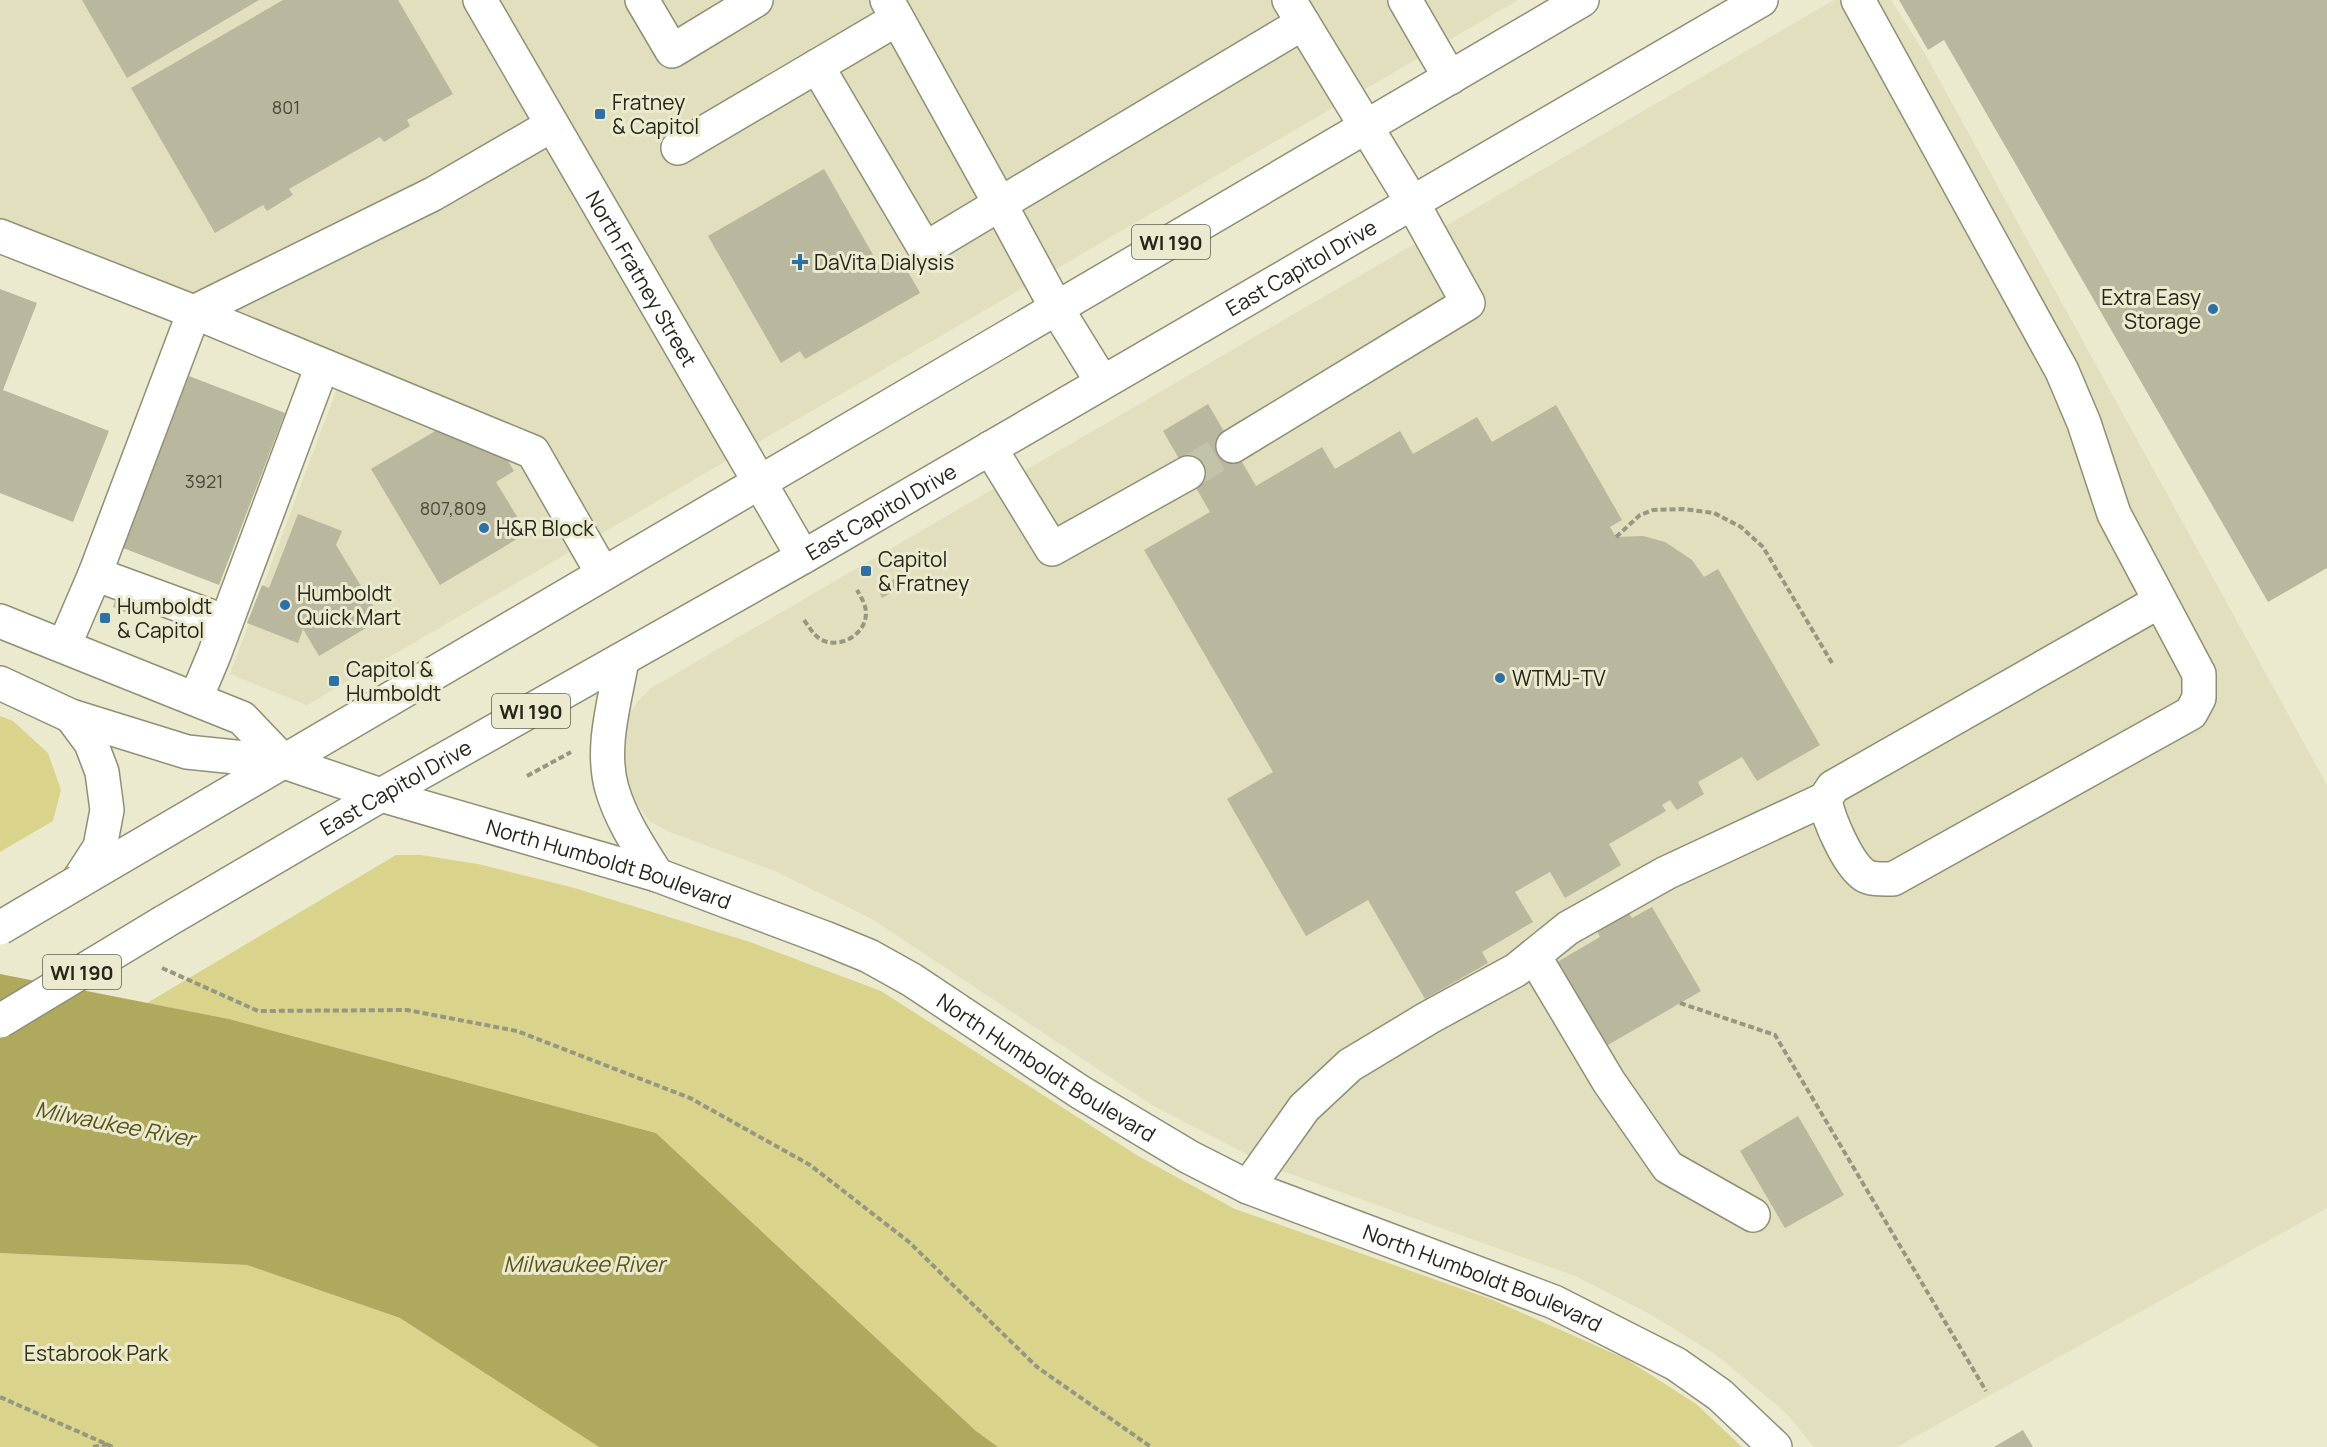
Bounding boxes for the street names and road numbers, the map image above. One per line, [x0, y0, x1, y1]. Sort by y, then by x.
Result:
street label: North Fratney Street [580, 186, 704, 372]
street label: East Capitol Drive [1220, 213, 1382, 322]
road number: WI 190 [1132, 225, 1210, 259]
street label: East Capitol Drive [800, 457, 961, 567]
road number: WI 190 [492, 694, 570, 728]
street label: East Capitol Drive [315, 733, 476, 842]
street label: North Humboldt Boulevard [483, 812, 735, 916]
road number: WI 190 [43, 955, 121, 989]
street label: North Humboldt Boulevard [932, 987, 1161, 1148]
street label: North Humboldt Boulevard [1359, 1217, 1607, 1338]

